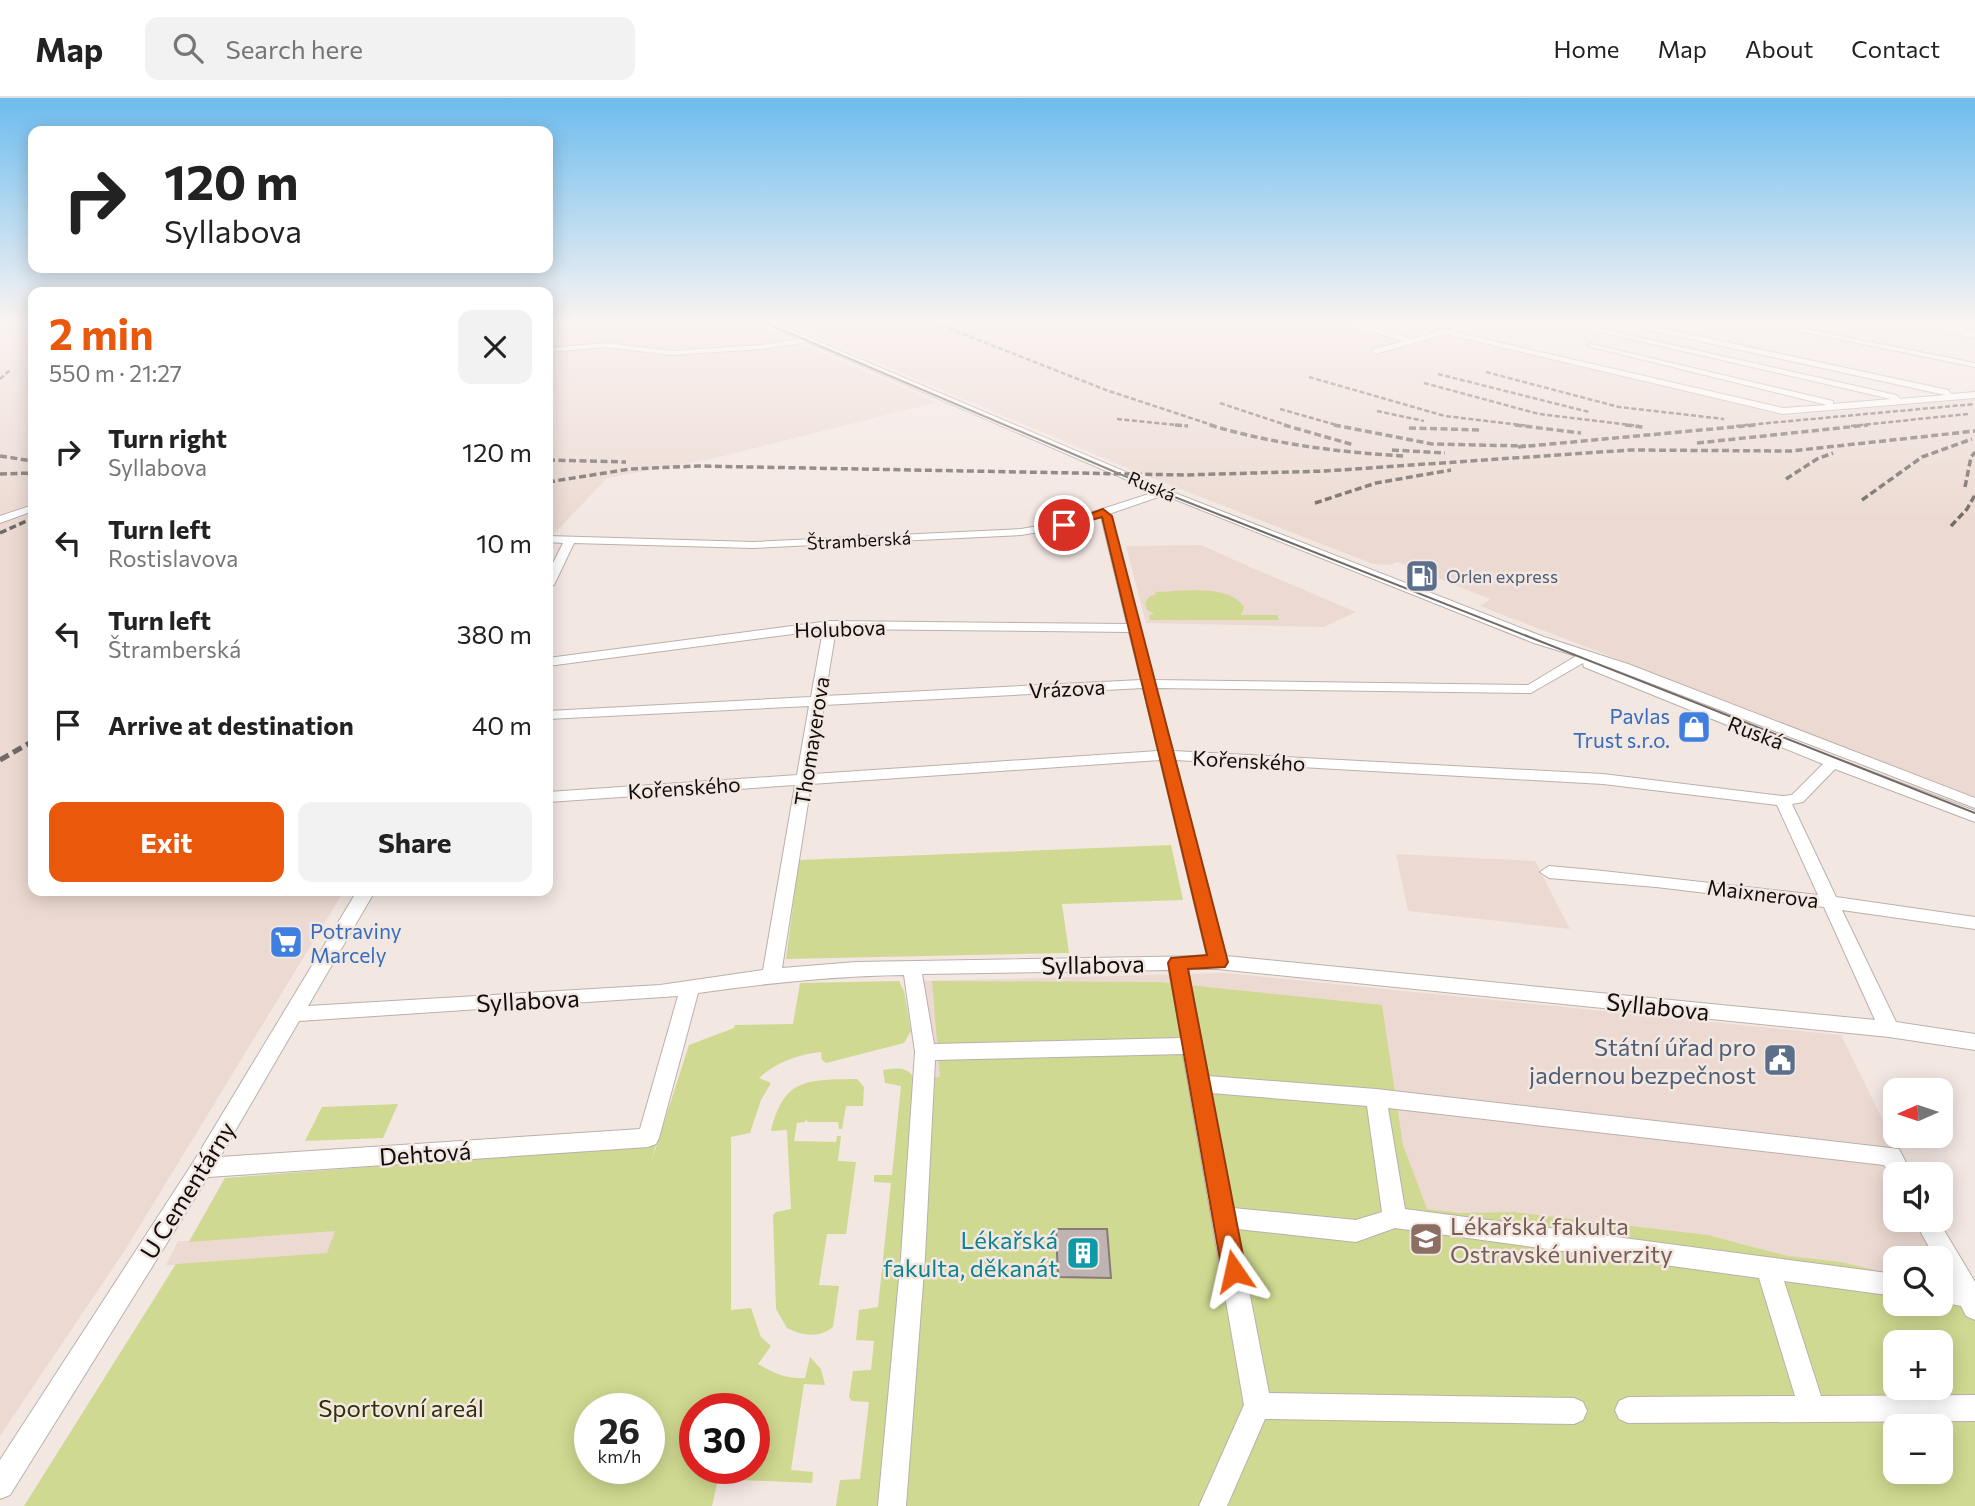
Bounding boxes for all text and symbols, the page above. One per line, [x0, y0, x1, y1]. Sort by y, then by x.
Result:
search box [145, 17, 635, 80]
text: Map [35, 28, 103, 69]
icon: search [169, 29, 207, 67]
text: Search here [225, 33, 363, 64]
text: Home [1554, 34, 1620, 63]
text: Map [1658, 34, 1707, 63]
text: About [1745, 34, 1813, 63]
text: Contact [1851, 34, 1940, 63]
text: 120 m [164, 150, 298, 210]
icon: right [49, 154, 140, 245]
text: Syllabova [164, 210, 302, 250]
text: 2 min [49, 307, 154, 359]
button: close [458, 310, 532, 384]
text: 550 m · 21:27 [49, 359, 182, 387]
text: Turn right [108, 422, 227, 453]
icon: right [49, 433, 87, 471]
text: 120 m [462, 436, 532, 467]
text: Syllabova [108, 453, 207, 481]
street label: Ruská [1125, 466, 1179, 506]
pin [1034, 495, 1094, 555]
icon: arrive [1045, 506, 1083, 544]
text: Turn left [108, 513, 211, 544]
icon: left [49, 524, 87, 562]
street label: Štramberská [806, 526, 912, 554]
text: 10 m [476, 527, 532, 558]
text: Rostislavova [108, 544, 238, 572]
fuel station icon: Orlen express [1403, 557, 1441, 595]
place label: Orlen express [1446, 565, 1558, 587]
text: Turn left [108, 604, 211, 635]
street label: Holubova [794, 614, 886, 642]
icon: left [49, 615, 87, 653]
text: 380 m [457, 618, 532, 649]
text: Štramberská [108, 635, 241, 663]
street label: Vrázova [1028, 674, 1106, 702]
street label: Thomayerova [788, 675, 834, 807]
place label: Pavlas Trust s.r.o. [1573, 703, 1670, 752]
icon: arrive [49, 706, 87, 744]
shop icon: Pavlas Trust s.r.o. [1675, 708, 1713, 746]
text: Arrive at destination [108, 709, 354, 740]
text: 40 m [472, 709, 532, 740]
street label: Ruská [1725, 710, 1787, 754]
street label: Kořenského [1192, 745, 1306, 775]
street label: Kořenského [627, 771, 741, 803]
button: Exit [49, 802, 284, 882]
button: Share [298, 802, 532, 882]
street label: Maixnerova [1706, 874, 1820, 912]
place label: Potraviny Marcely [310, 918, 402, 967]
supermarket icon: Potraviny Marcely [267, 923, 305, 961]
street label: Syllabova [1041, 949, 1145, 979]
street label: Syllabova [476, 983, 580, 1017]
street label: Syllabova [1605, 986, 1711, 1026]
place label: Státní úřad pro jadernou bezpečnost [1529, 1032, 1756, 1089]
public building icon: Státní úřad pro jadernou bezpečnost [1761, 1041, 1799, 1079]
north arrow [1883, 1078, 1953, 1148]
map controls [1883, 1078, 1953, 1484]
street label: U Cementárny [133, 1116, 241, 1264]
street label: Dehtová [378, 1135, 472, 1171]
button: sound [1883, 1162, 1953, 1232]
place label: Lékařská fakulta Ostravské univerzity [1450, 1211, 1673, 1268]
school or university icon: Lékařská fakulta Ostravské univerzity [1407, 1220, 1445, 1258]
place label: Lékařská fakulta, děkanát [883, 1225, 1058, 1282]
building icon: Lékařská fakulta, děkanát [1064, 1234, 1102, 1272]
position arrow [1197, 1234, 1271, 1308]
button: search [1883, 1246, 1953, 1316]
button: + [1883, 1330, 1953, 1400]
park label: Sportovní areál [318, 1393, 484, 1422]
speed limit sign: 30 [679, 1393, 770, 1484]
text: 26 [599, 1408, 640, 1451]
button: − [1883, 1414, 1953, 1484]
text: km/h [598, 1445, 641, 1467]

